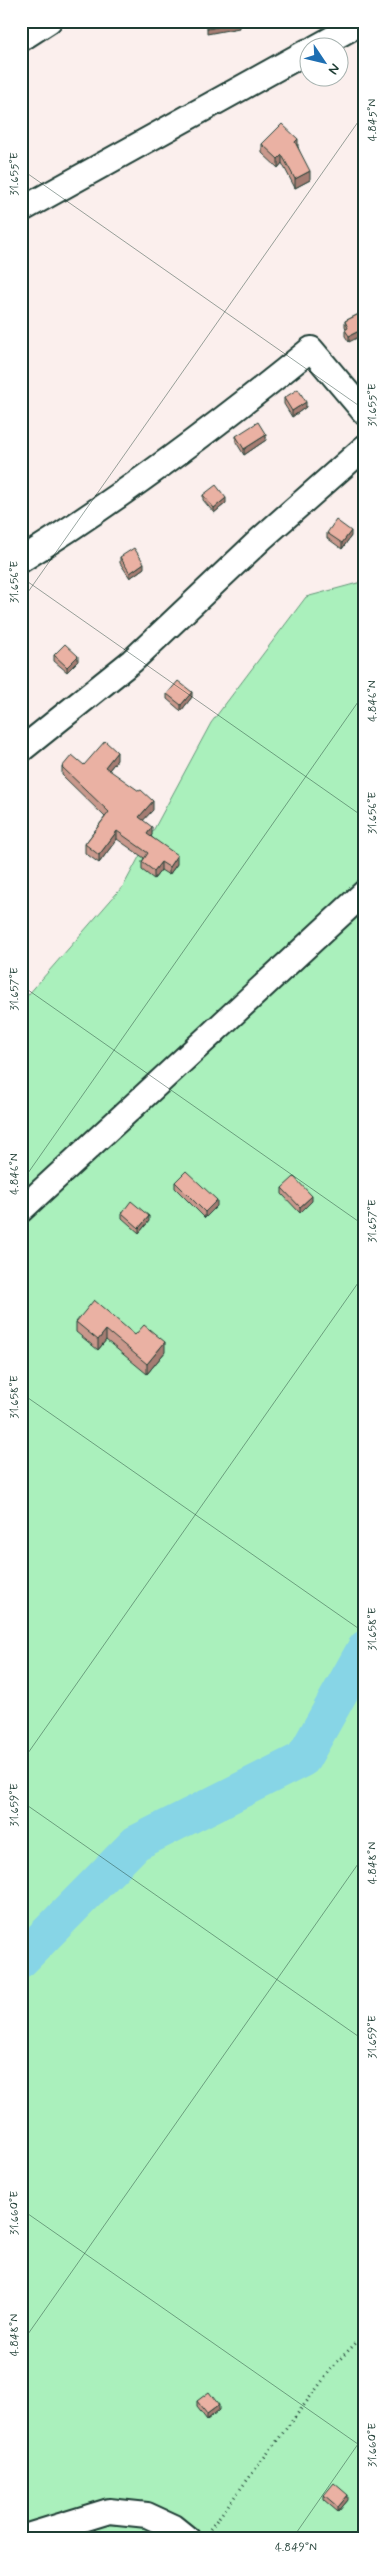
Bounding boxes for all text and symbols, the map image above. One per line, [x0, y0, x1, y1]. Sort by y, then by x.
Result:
north arrow [298, 38, 348, 88]
text: N [324, 60, 344, 78]
text: 4.845°N [365, 99, 381, 141]
text: 31.655°E [7, 152, 23, 196]
text: 31.655°E [365, 383, 381, 427]
text: 31.656°E [7, 561, 23, 603]
text: 4.846°N [365, 680, 381, 722]
text: 31.656°E [365, 792, 381, 834]
text: 31.657°E [7, 967, 23, 1011]
text: 4.846°N [7, 1153, 23, 1195]
text: 31.657°E [365, 1199, 381, 1243]
text: 31.658°E [7, 1375, 23, 1419]
text: 31.658°E [365, 1607, 381, 1651]
text: 31.659°E [7, 1783, 23, 1827]
text: 4.848°N [365, 1842, 381, 1884]
text: 31.659°E [365, 2015, 381, 2059]
text: 31.660°E [7, 2191, 23, 2235]
text: 4.848°N [7, 2314, 23, 2356]
text: 31.660°E [365, 2423, 381, 2467]
text: 4.849°N [275, 2540, 317, 2556]

